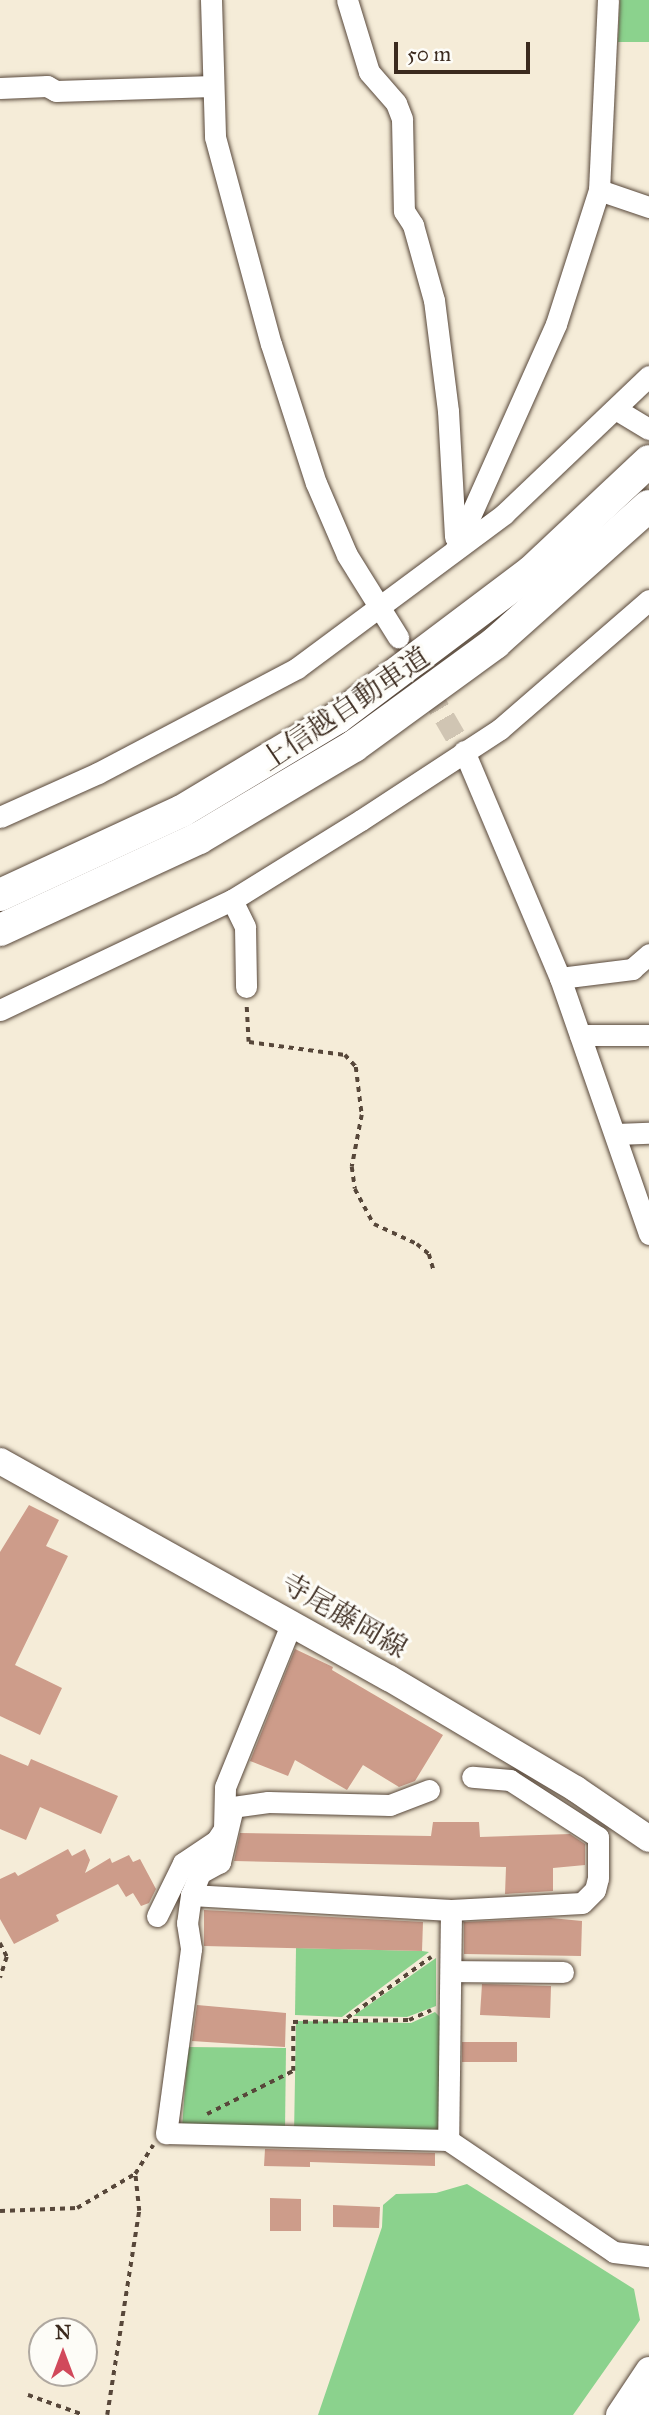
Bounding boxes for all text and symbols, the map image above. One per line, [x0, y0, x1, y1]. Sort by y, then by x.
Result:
scale bar [397, 28, 534, 72]
text: 50 m [407, 41, 451, 67]
street label: 上信越自動車道 [254, 640, 436, 778]
street label: 寺尾藤岡線 [275, 1566, 413, 1666]
north arrow [28, 2317, 98, 2387]
text: N [55, 2321, 71, 2344]

